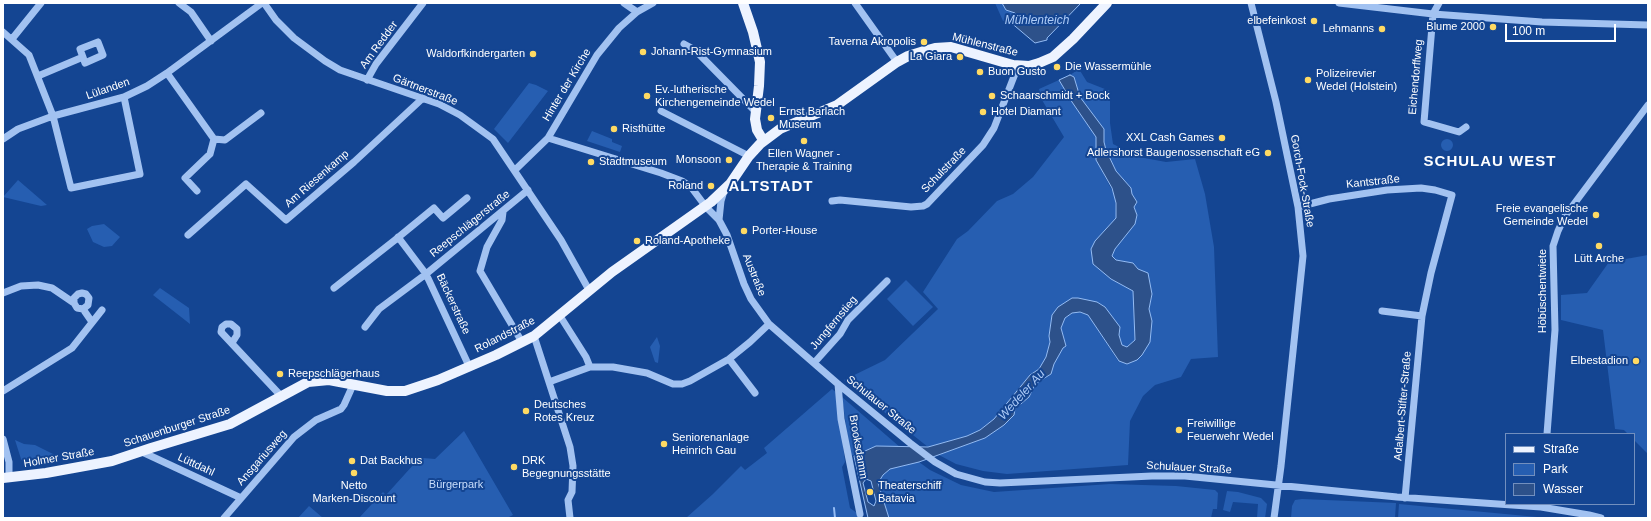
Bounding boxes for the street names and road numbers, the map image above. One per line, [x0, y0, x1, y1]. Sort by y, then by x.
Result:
street label: Am Redder [357, 19, 401, 71]
street label: Mühlenstraße [951, 30, 1019, 60]
street label: Eichendorffweg [1406, 39, 1426, 115]
street label: Hinter der Kirche [540, 46, 594, 124]
street label: Gärtnerstraße [391, 72, 459, 108]
street label: Lülanden [84, 75, 132, 103]
street label: Gorch-Fock-Straße [1287, 134, 1317, 228]
street label: Schulstraße [919, 144, 969, 196]
street label: Am Riesenkamp [282, 148, 352, 210]
street label: Kantstraße [1346, 173, 1400, 191]
street label: Reepschlägerstraße [427, 188, 513, 260]
street label: Höbüschentwiete [1536, 249, 1550, 333]
street label: Austraße [740, 252, 768, 298]
street label: Bäckerstraße [433, 272, 473, 336]
street label: Jungfernstieg [808, 293, 860, 353]
street label: Rolandstraße [473, 314, 537, 356]
street label: Adalbert-Stifter-Straße [1392, 351, 1414, 461]
street label: Schulauer Straße [844, 373, 918, 437]
street label: Schauenburger Straße [122, 404, 232, 450]
street label: Brooksdamm [846, 414, 870, 480]
street label: Ansgariusweg [234, 428, 290, 488]
street label: Holmer Straße [23, 445, 95, 471]
street label: Lüttdahl [175, 451, 217, 479]
street label: Schulauer Straße [1146, 459, 1232, 477]

